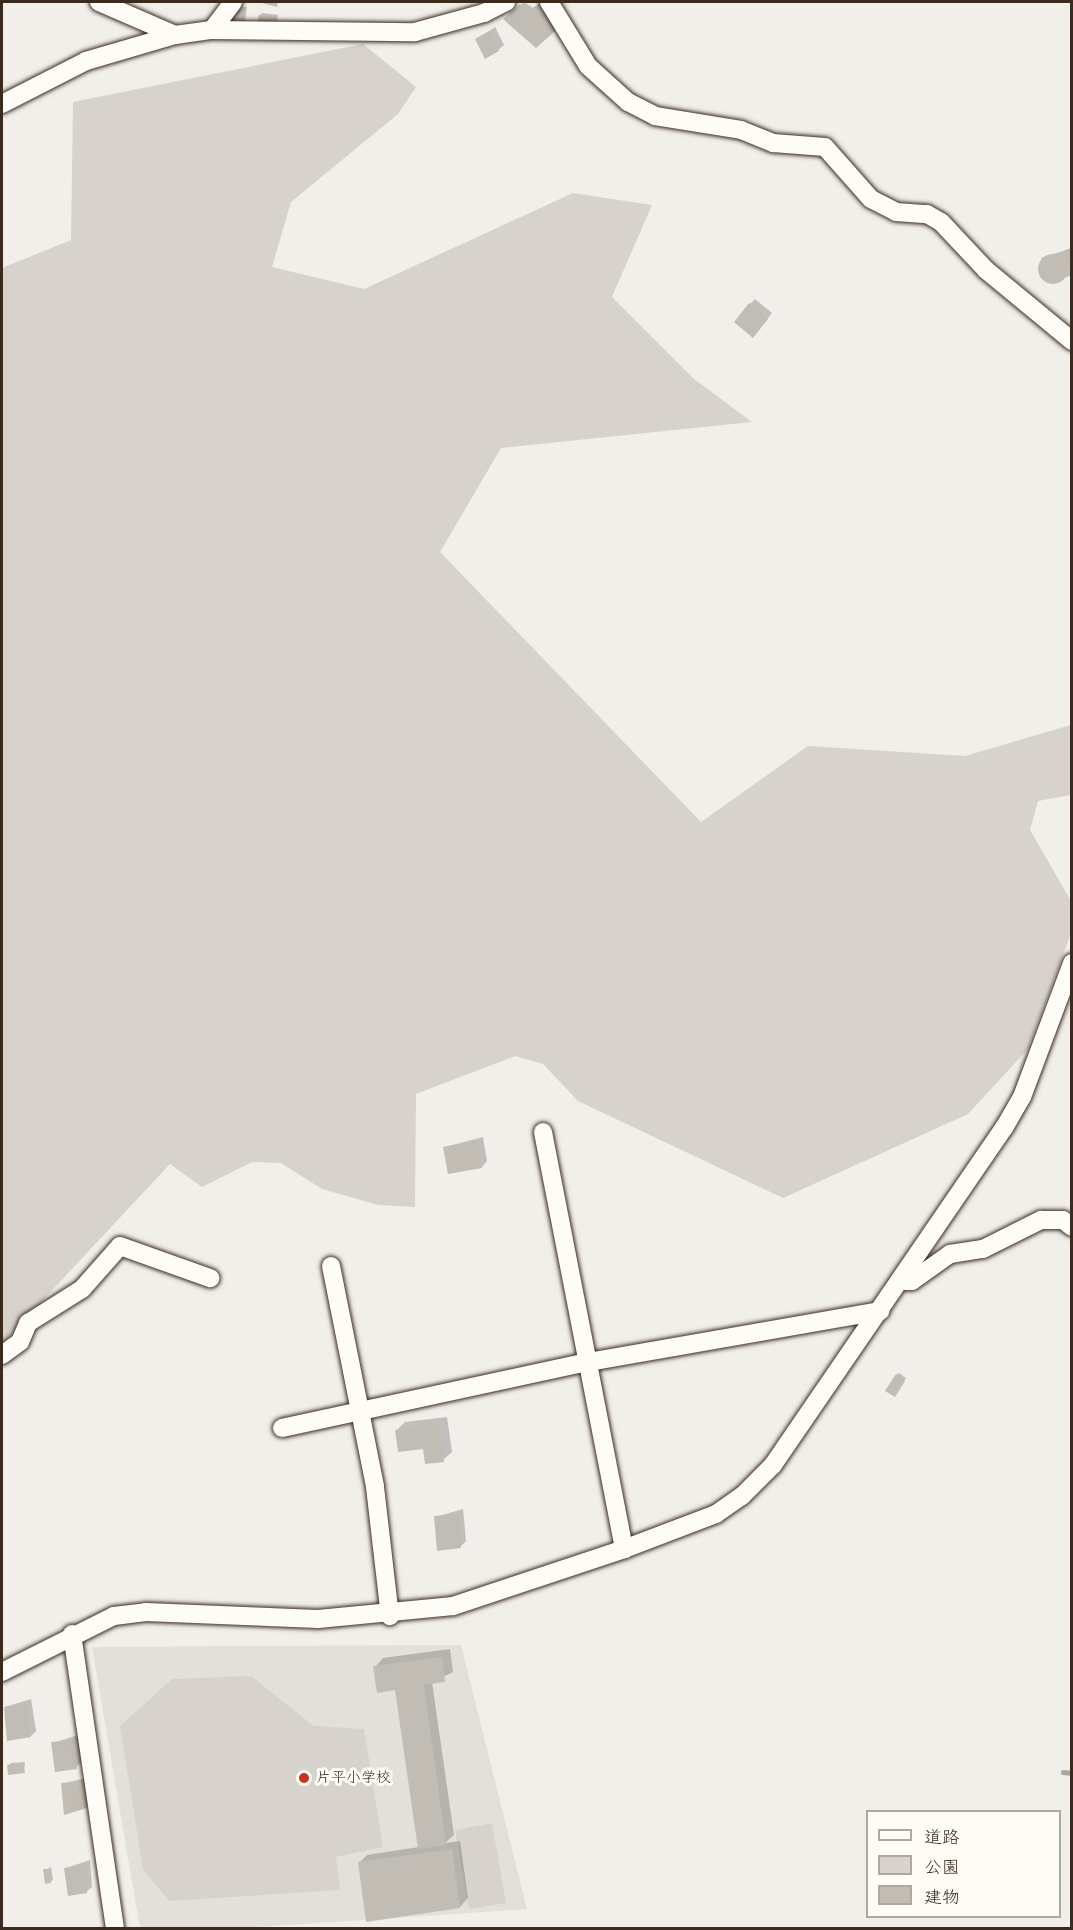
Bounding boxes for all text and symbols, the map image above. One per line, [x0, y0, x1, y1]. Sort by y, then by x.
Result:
place label: 片平小学校 [316, 1769, 391, 1787]
marker: 片平小学校 [297, 1771, 311, 1785]
legend [866, 1810, 1061, 1918]
text: 道路 [924, 1825, 960, 1849]
text: 公園 [924, 1855, 960, 1879]
text: 建物 [924, 1885, 960, 1909]

